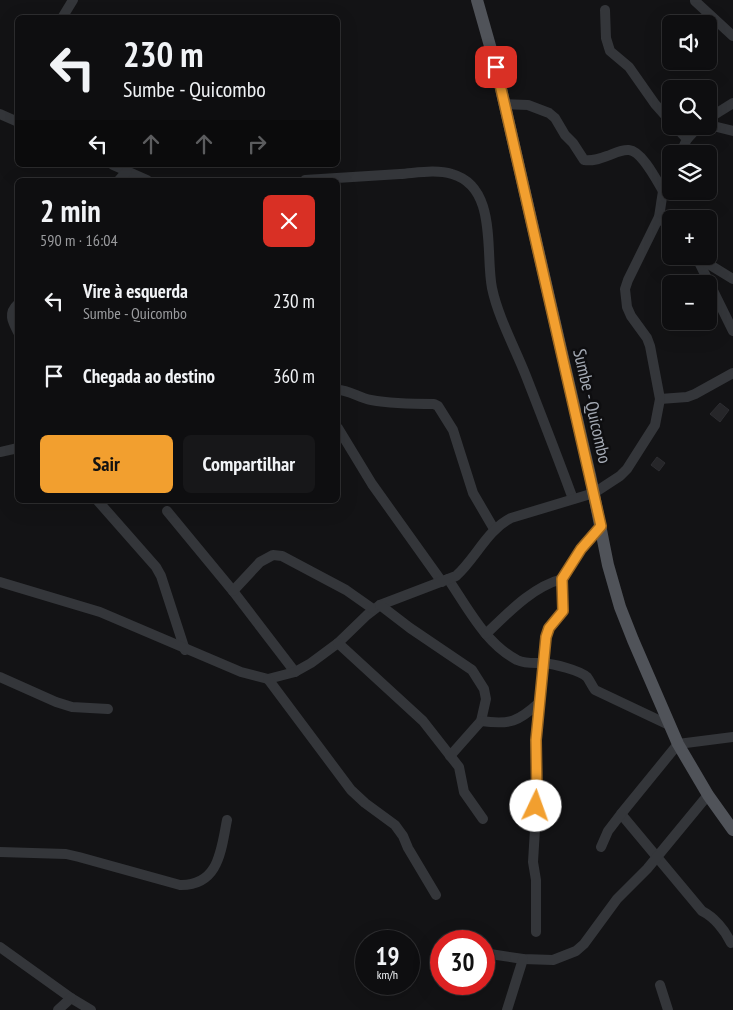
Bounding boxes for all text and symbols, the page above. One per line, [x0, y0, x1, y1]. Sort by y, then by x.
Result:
map controls [662, 15, 717, 330]
button: sound [662, 15, 717, 70]
text: 230 m [123, 31, 204, 77]
icon: left [40, 35, 105, 100]
pin [475, 46, 517, 88]
icon: arrive [482, 53, 510, 81]
text: Sumbe - Quicombo [123, 75, 266, 103]
button: search [662, 80, 717, 135]
icon: left [84, 130, 112, 158]
icon: ahead [137, 130, 165, 158]
icon: ahead [190, 130, 218, 158]
icon: right [243, 130, 271, 158]
button: layers [662, 145, 717, 200]
text: 2 min [40, 191, 101, 230]
button: close [263, 195, 315, 247]
button: + [662, 210, 717, 265]
text: 590 m · 16:04 [40, 230, 118, 250]
button: − [662, 275, 717, 330]
text: Vire à esquerda [83, 279, 188, 303]
icon: left [40, 287, 68, 315]
text: 230 m [273, 289, 315, 313]
text: Sumbe - Quicombo [83, 303, 187, 323]
street label: Sumbe - Quicombo [568, 346, 617, 466]
icon: arrive [40, 362, 68, 390]
text: Chegada ao destino [83, 364, 215, 388]
text: 360 m [273, 364, 315, 388]
button: Sair [40, 435, 173, 493]
button: Compartilhar [183, 435, 315, 493]
position arrow [509, 779, 561, 831]
speed limit sign: 30 [430, 930, 495, 995]
text: 19 [376, 940, 399, 972]
text: km/h [377, 967, 398, 982]

